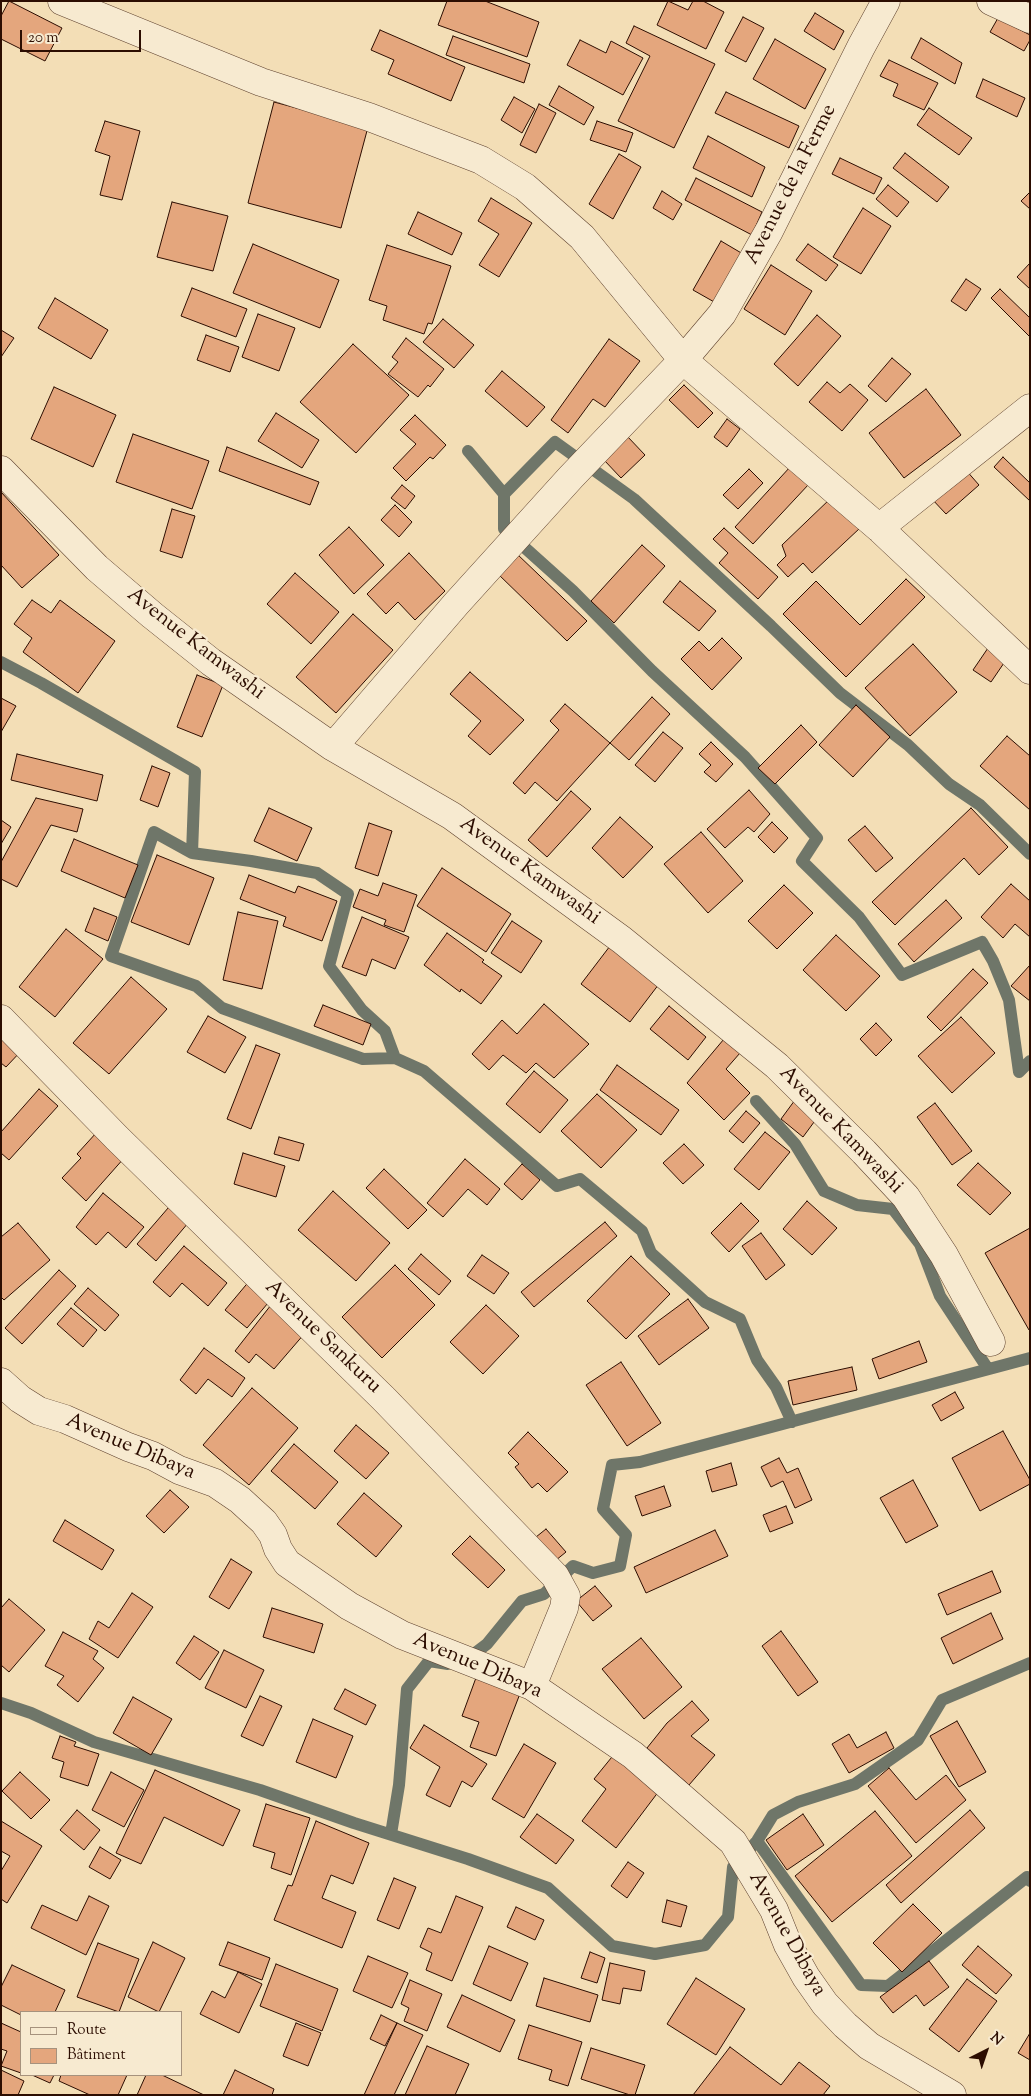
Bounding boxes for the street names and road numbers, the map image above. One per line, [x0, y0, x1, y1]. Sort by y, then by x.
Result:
street label: Avenue de la Ferme [741, 101, 843, 269]
street label: Avenue Kamwashi [121, 583, 269, 707]
street label: Avenue Kamwashi [454, 812, 604, 932]
street label: Avenue Kamwashi [773, 1062, 907, 1200]
street label: Avenue Sankuru [258, 1276, 386, 1400]
street label: Avenue Dibaya [62, 1409, 198, 1487]
street label: Avenue Dibaya [409, 1628, 545, 1706]
street label: Avenue Dibaya [742, 1869, 830, 2001]

